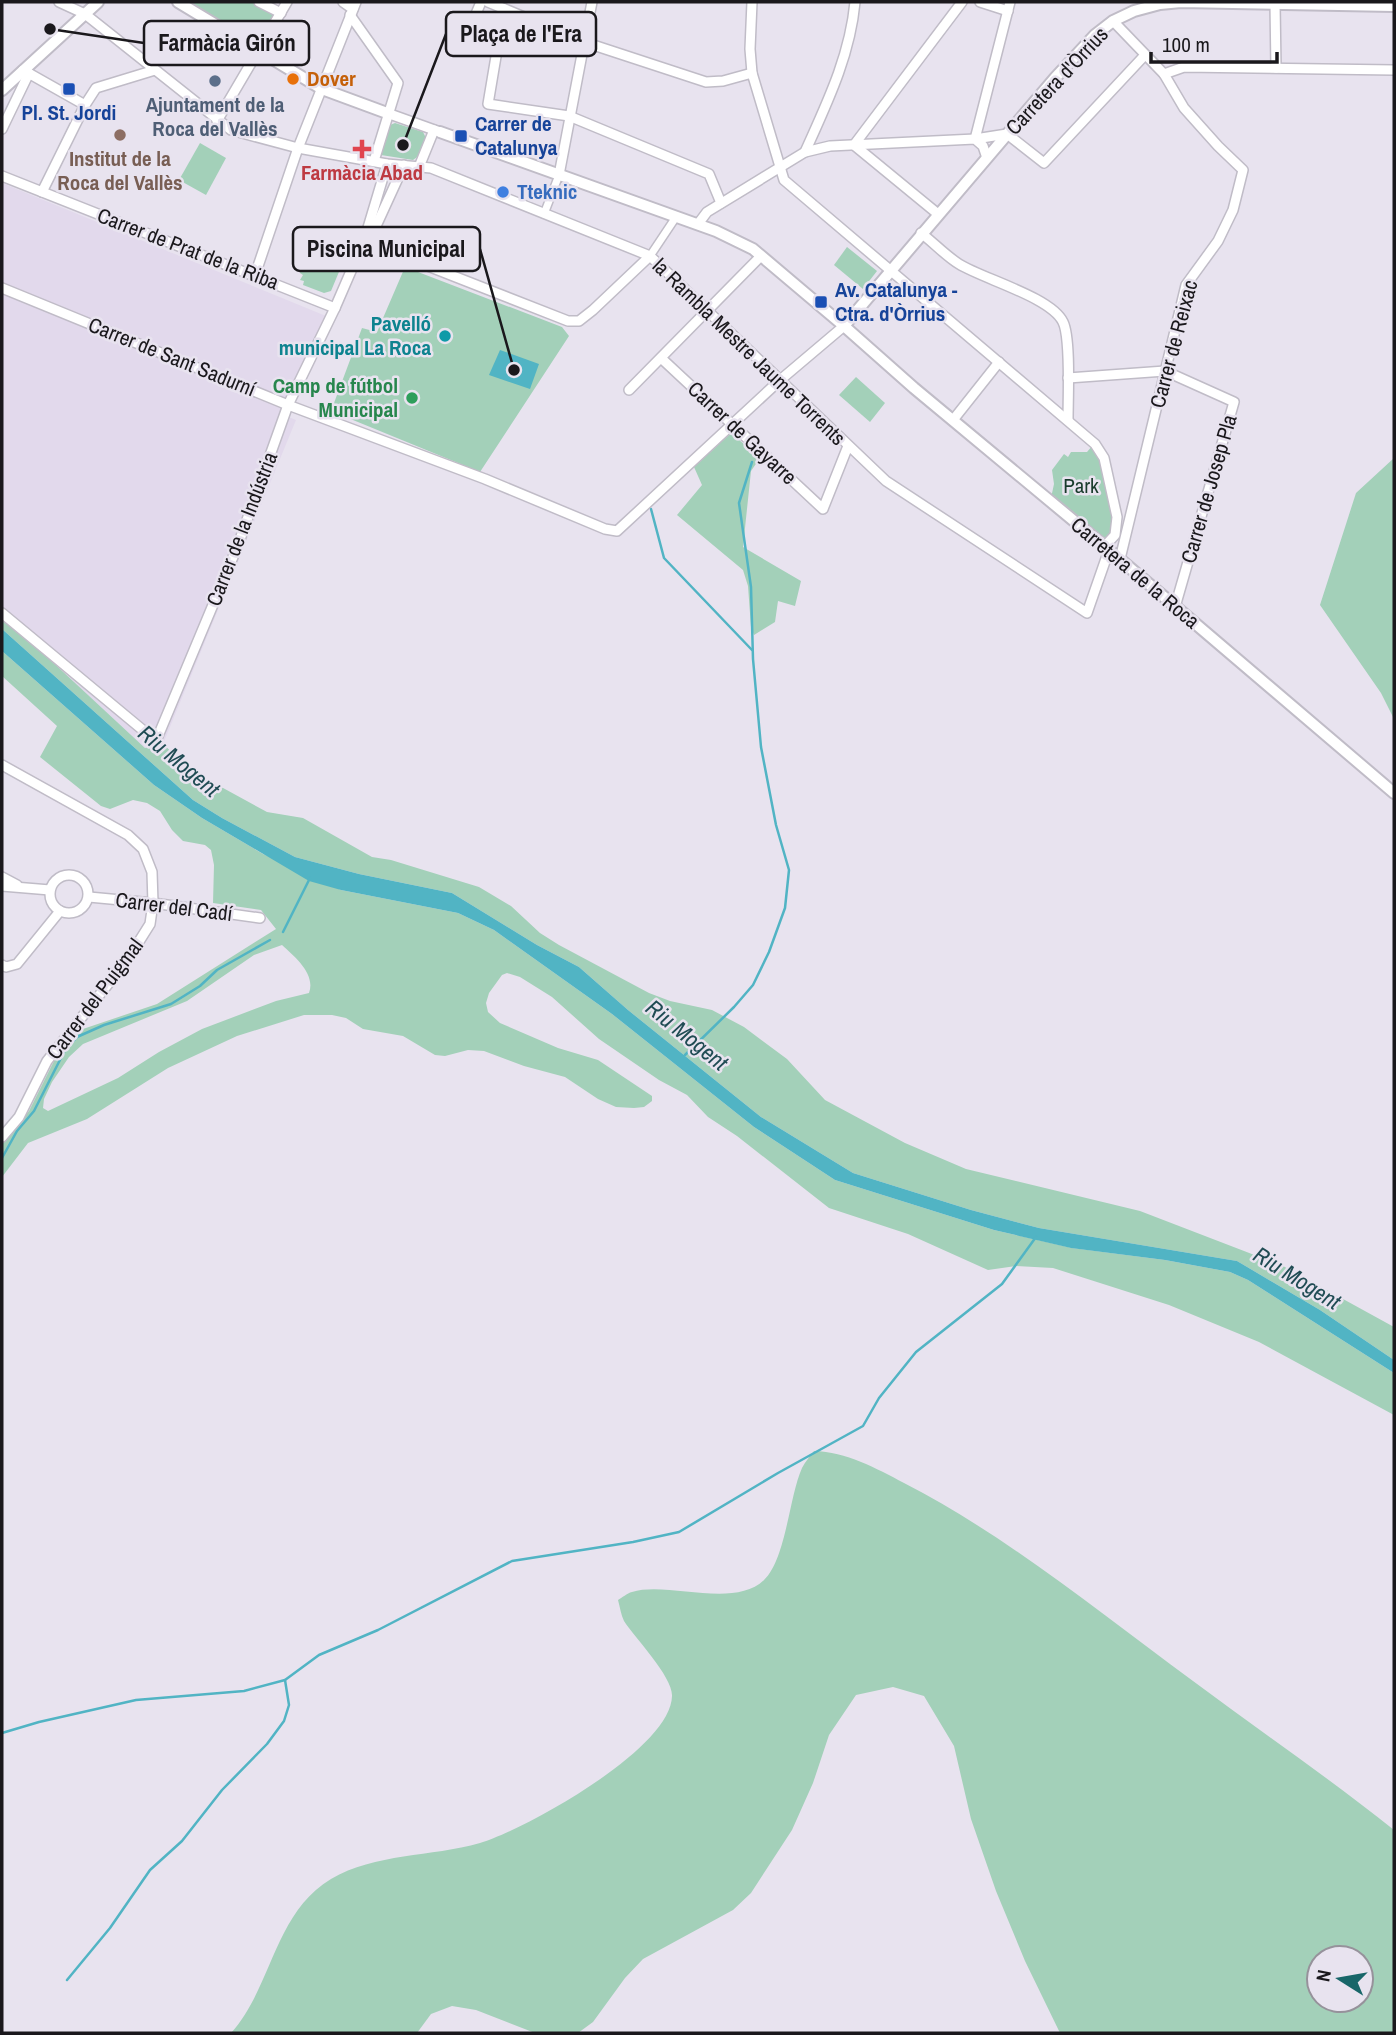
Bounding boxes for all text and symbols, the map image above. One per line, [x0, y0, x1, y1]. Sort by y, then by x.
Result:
callout: Plaça de l'Era [446, 12, 596, 56]
text: Plaça de l'Era [460, 18, 582, 49]
street label: Carretera d'Òrrius [999, 20, 1114, 141]
callout: Farmàcia Girón [144, 21, 309, 65]
scale bar [1151, 21, 1277, 65]
text: Farmàcia Girón [158, 27, 296, 58]
text: 100 m [1162, 30, 1210, 59]
place label: Dover [307, 64, 356, 93]
marker: Dover [285, 71, 301, 87]
marker: Ajuntament de la Roca del Vallès [207, 73, 223, 89]
marker: Pl. St. Jordi [61, 81, 77, 97]
place label: Ajuntament de la Roca del Vallès [146, 90, 285, 143]
place label: Pl. St. Jordi [22, 98, 116, 127]
place label: Carrer de Catalunya [475, 109, 558, 162]
marker: Institut de la Roca del Vallès [112, 127, 128, 143]
marker: Carrer de Catalunya [453, 128, 469, 144]
marker: Farmàcia Abad [354, 141, 370, 157]
place label: Institut de la Roca del Vallès [57, 144, 183, 197]
place label: Farmàcia Abad [301, 158, 423, 187]
place label: Tteknic [517, 177, 577, 206]
marker: Tteknic [495, 184, 511, 200]
street label: Carrer de Prat de la Riba [93, 201, 284, 297]
callout: Piscina Municipal [293, 227, 480, 271]
text: Piscina Municipal [307, 233, 465, 264]
street label: la Rambla Mestre Jaume Torrents [646, 252, 852, 452]
place label: Av. Catalunya - Ctra. d'Òrrius [835, 275, 958, 328]
street label: Carrer de Reixac [1143, 277, 1204, 411]
marker: Av. Catalunya - Ctra. d'Òrrius [813, 294, 829, 310]
place label: Pavelló municipal La Roca [279, 309, 431, 362]
street label: Carrer de Sant Sadurní [84, 310, 260, 403]
marker: Pavelló municipal La Roca [437, 328, 453, 344]
place label: Camp de fútbol Municipal [273, 371, 398, 424]
street label: Carrer de Gayarre [681, 374, 803, 491]
marker: Camp de fútbol Municipal [404, 390, 420, 406]
street label: Carrer de Josep Pla [1173, 411, 1244, 566]
street label: Carrer de la Indústria [199, 447, 284, 610]
park label: Park [1063, 471, 1099, 500]
street label: Carretera de la Roca [1065, 510, 1206, 635]
water label: Riu Mogent [132, 717, 227, 804]
street label: Carrer del Cadí [114, 885, 234, 928]
street label: Carrer del Puigmal [40, 932, 150, 1065]
water label: Riu Mogent [640, 992, 736, 1078]
water label: Riu Mogent [1248, 1239, 1347, 1317]
north arrow [1305, 1944, 1375, 2014]
text: N [1309, 1968, 1337, 1984]

